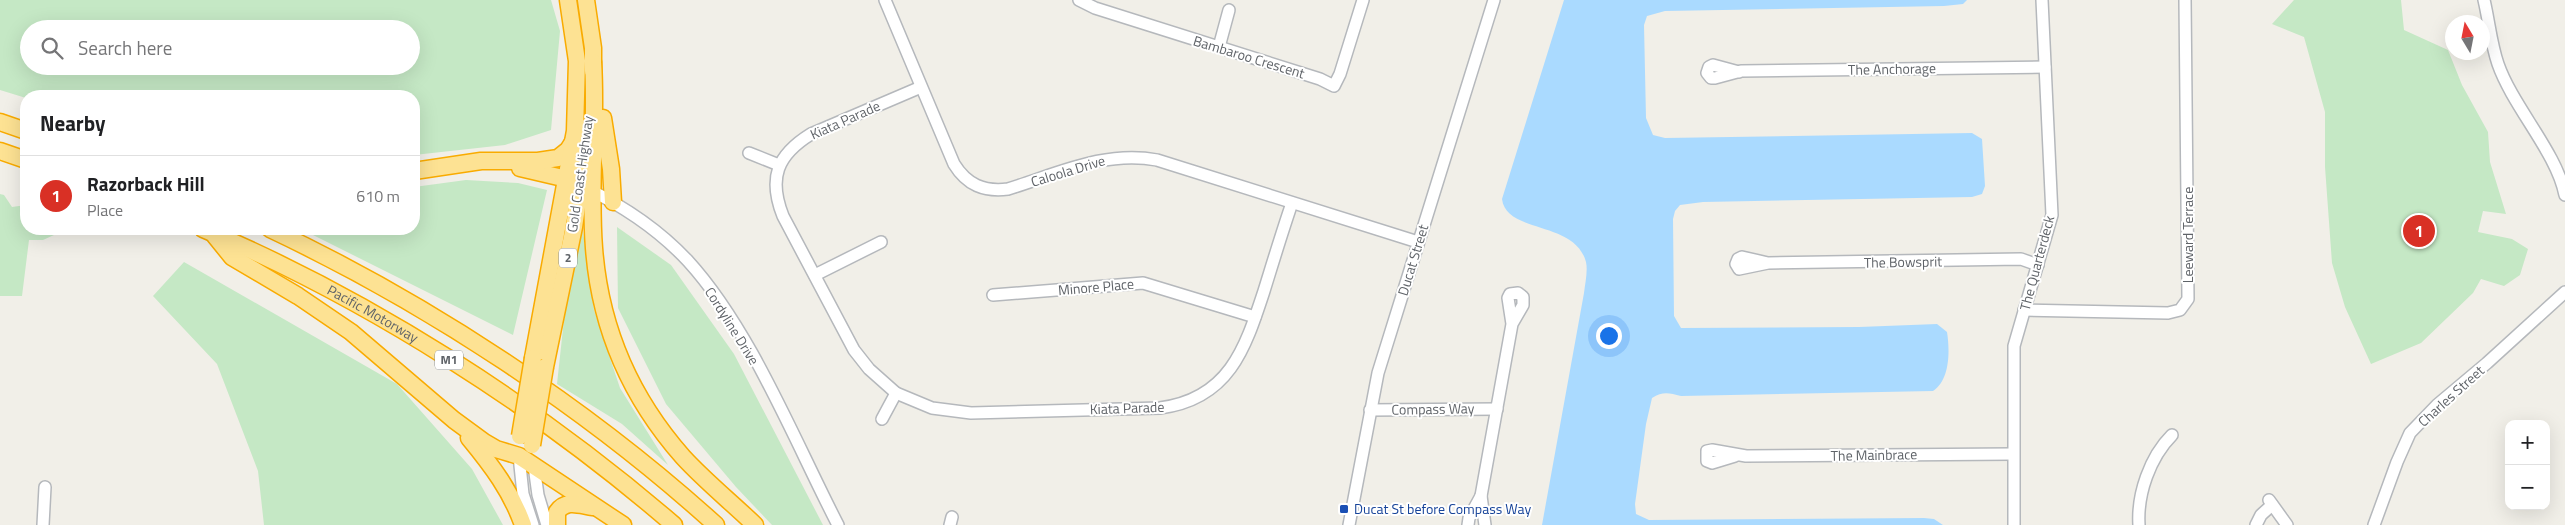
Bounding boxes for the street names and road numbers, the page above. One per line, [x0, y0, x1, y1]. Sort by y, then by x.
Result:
street label: Bambaroo Crescent [1191, 30, 1308, 83]
street label: The Anchorage [1848, 57, 1936, 80]
street label: Kiata Parade [806, 95, 883, 144]
street label: Gold Coast Highway [561, 114, 598, 234]
street label: Caloola Drive [1028, 149, 1108, 192]
street label: Leeward Terrace [2177, 187, 2198, 283]
street label: The Quarterdeck [2014, 213, 2059, 313]
street label: Ducat Street [1392, 221, 1433, 298]
road number: 2 [559, 248, 577, 268]
street label: The Bowsprit [1864, 250, 1942, 273]
street label: Minore Place [1057, 273, 1135, 300]
street label: Pacific Motorway [324, 279, 423, 348]
street label: Cordyline Drive [700, 283, 765, 369]
road number: M1 [435, 350, 463, 370]
street label: Charles Street [2413, 360, 2489, 431]
street label: Kiata Parade [1089, 396, 1165, 419]
street label: Compass Way [1391, 397, 1475, 420]
street label: The Mainbrace [1830, 443, 1918, 466]

